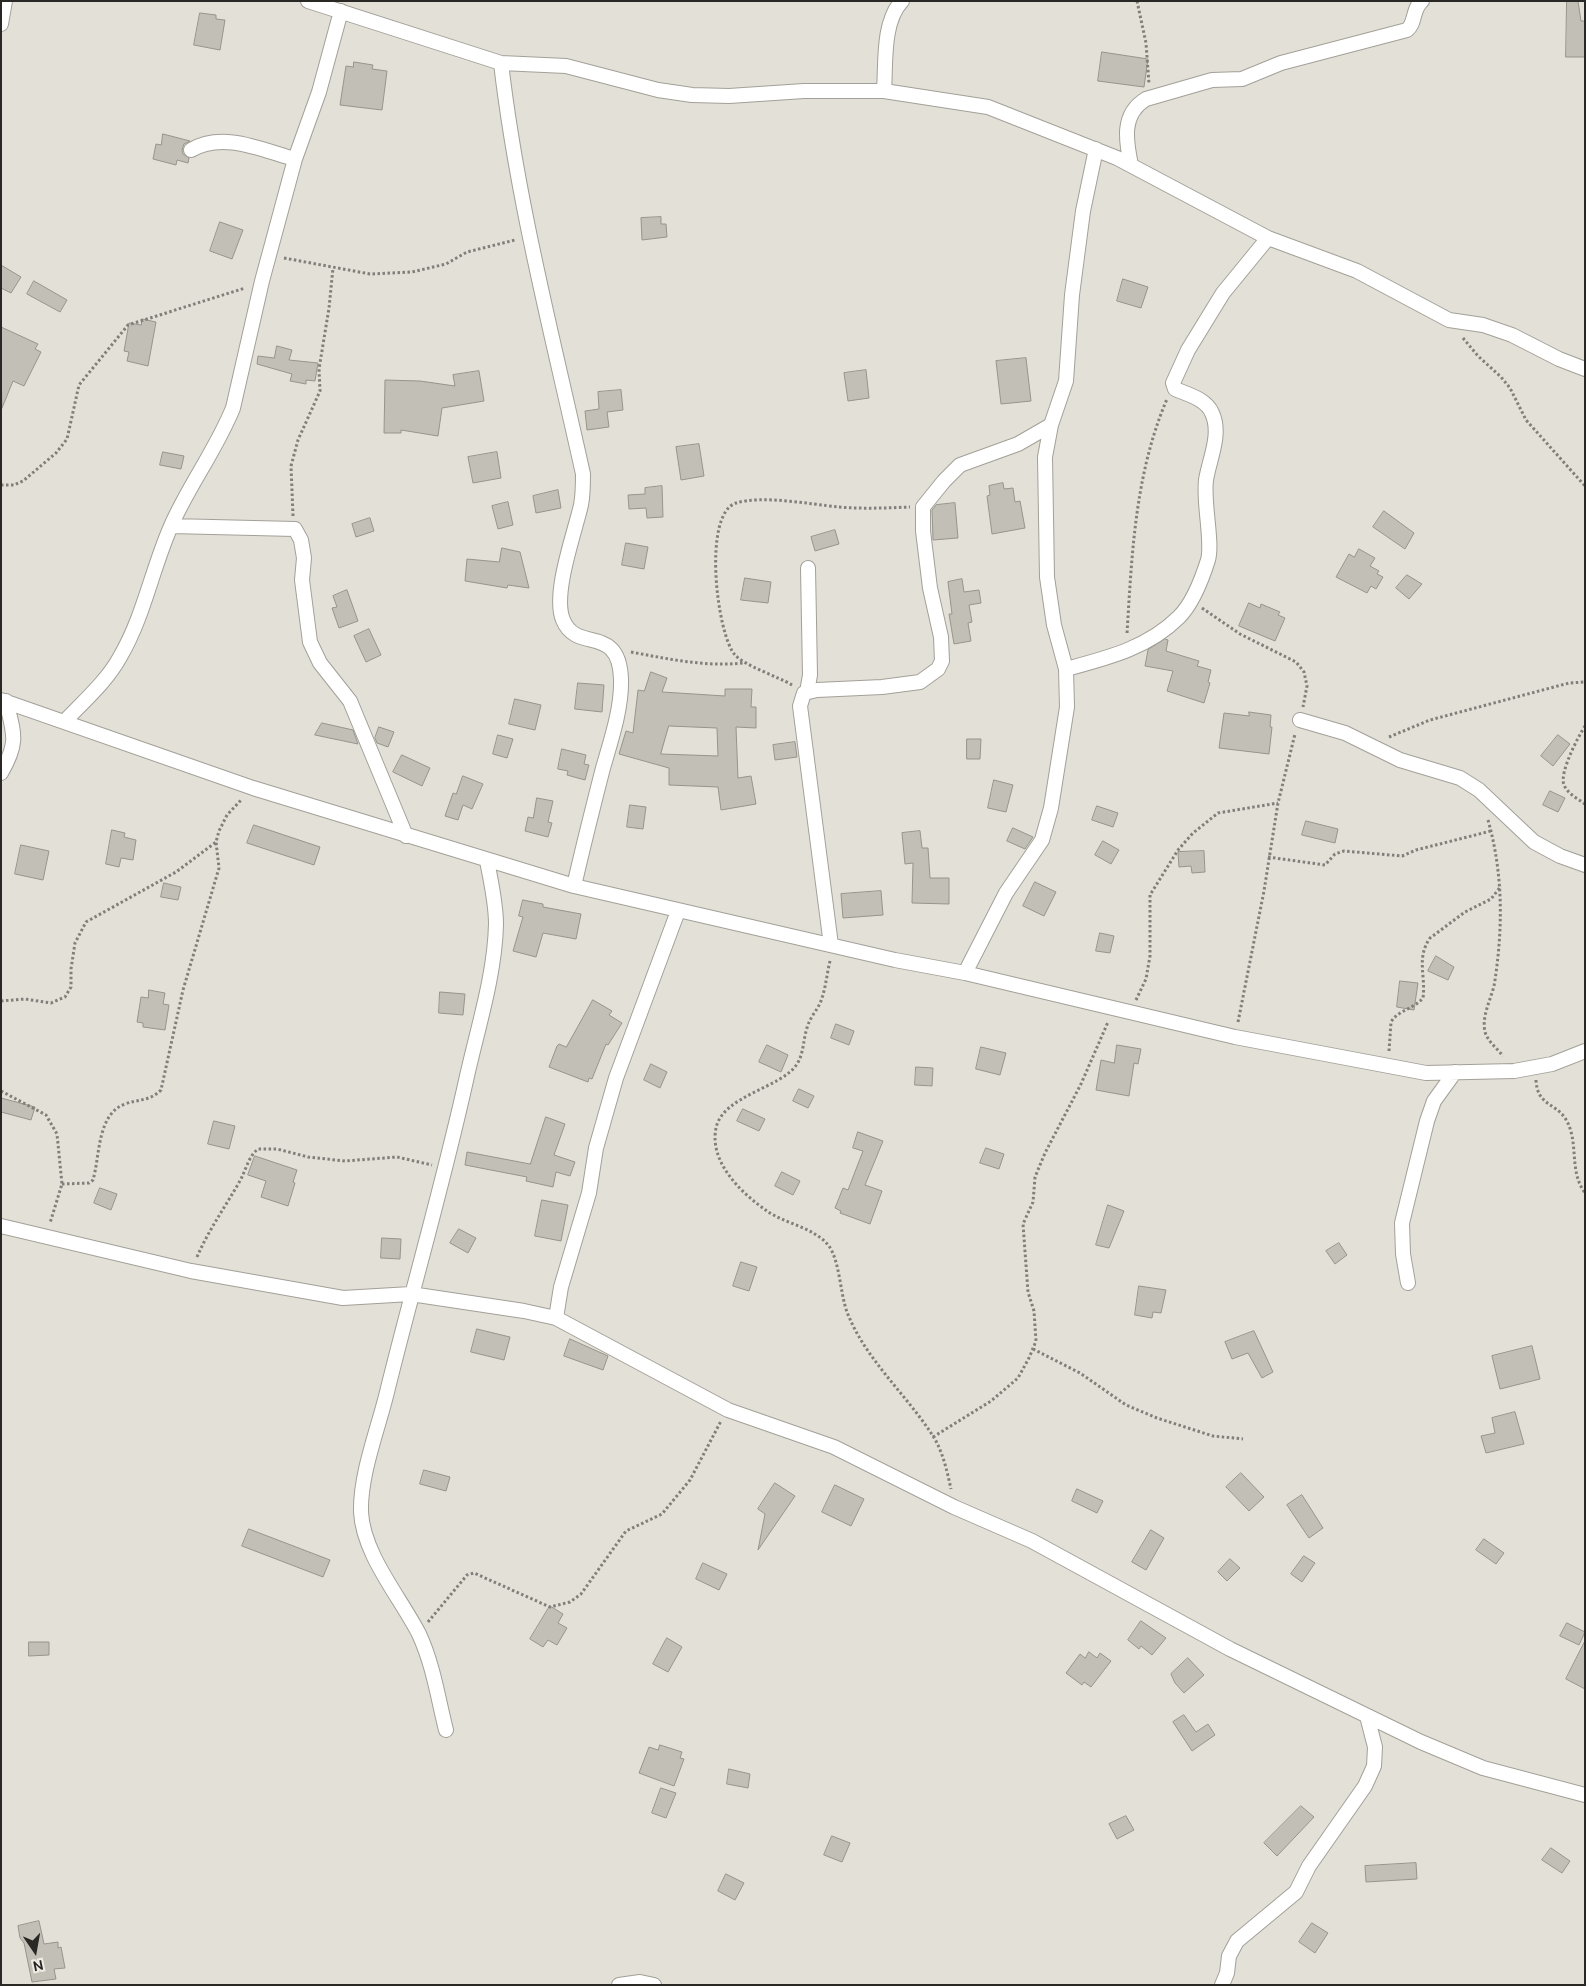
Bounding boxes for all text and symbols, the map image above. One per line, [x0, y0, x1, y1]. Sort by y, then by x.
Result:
north arrow [10, 1926, 60, 1976]
text: N [31, 1957, 45, 1975]

